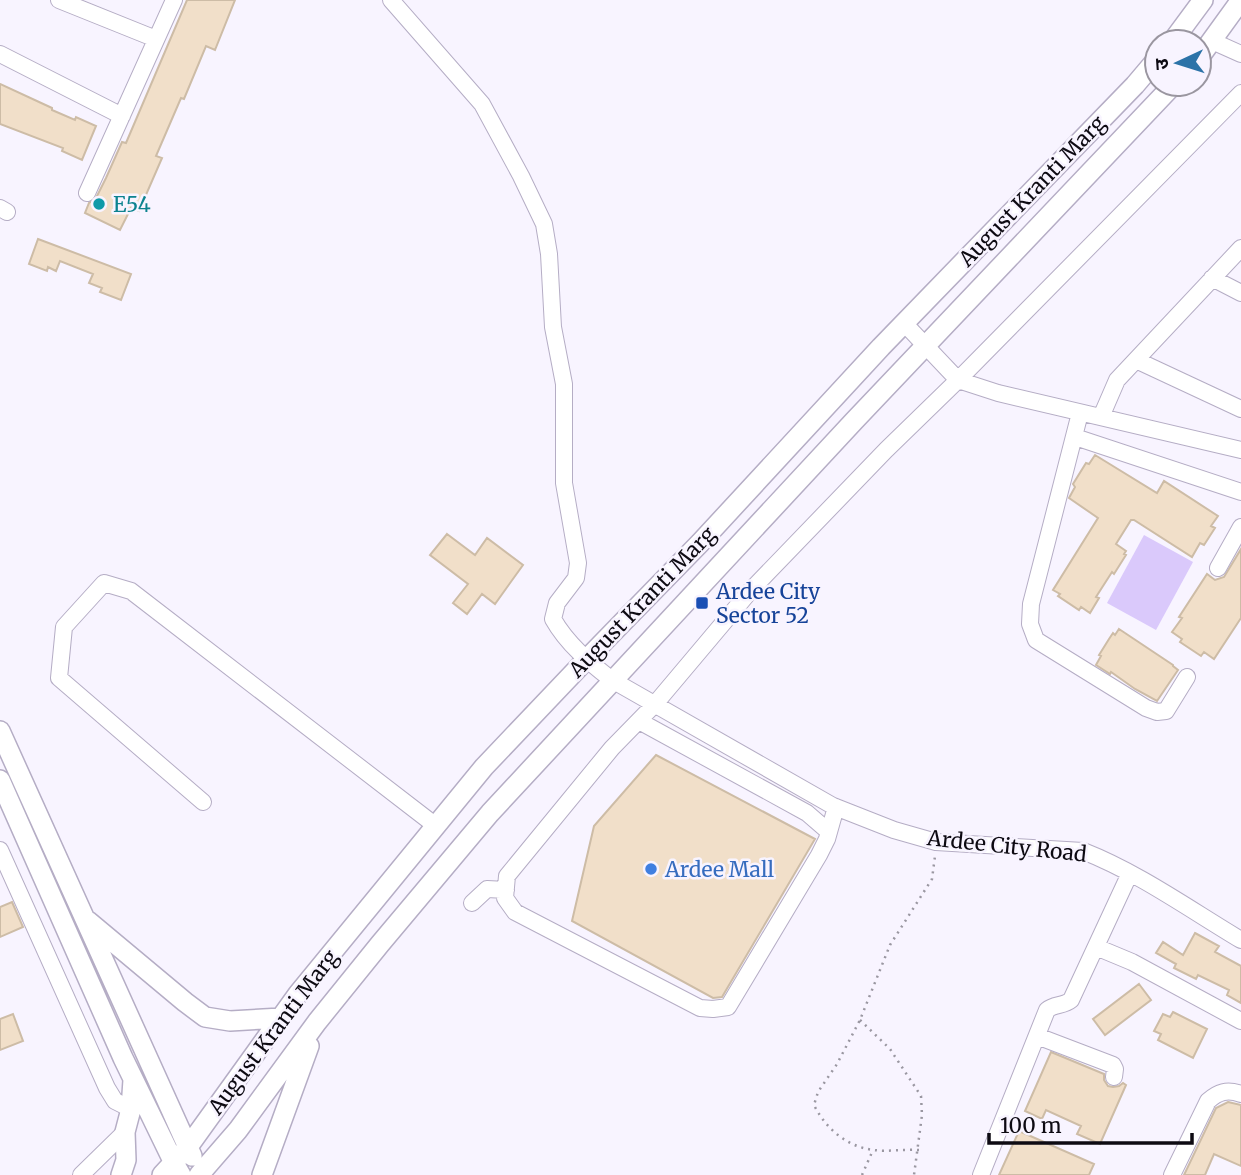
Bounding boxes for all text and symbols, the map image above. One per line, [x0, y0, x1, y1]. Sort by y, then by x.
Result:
north arrow [1143, 28, 1213, 98]
text: उ [1149, 57, 1173, 71]
street label: August Kranti Marg [952, 110, 1111, 273]
place label: E54 [113, 191, 151, 218]
marker: E54 [91, 196, 107, 212]
street label: August Kranti Marg [562, 521, 721, 684]
place label: Ardee City Sector 52 [715, 578, 821, 629]
marker: Ardee City Sector 52 [694, 595, 710, 611]
street label: Ardee City Road [925, 824, 1088, 868]
place label: Ardee Mall [664, 856, 775, 883]
marker: Ardee Mall [643, 861, 659, 877]
street label: August Kranti Marg [202, 944, 344, 1121]
scale bar [989, 1102, 1192, 1146]
text: 100 m [1000, 1112, 1062, 1139]

